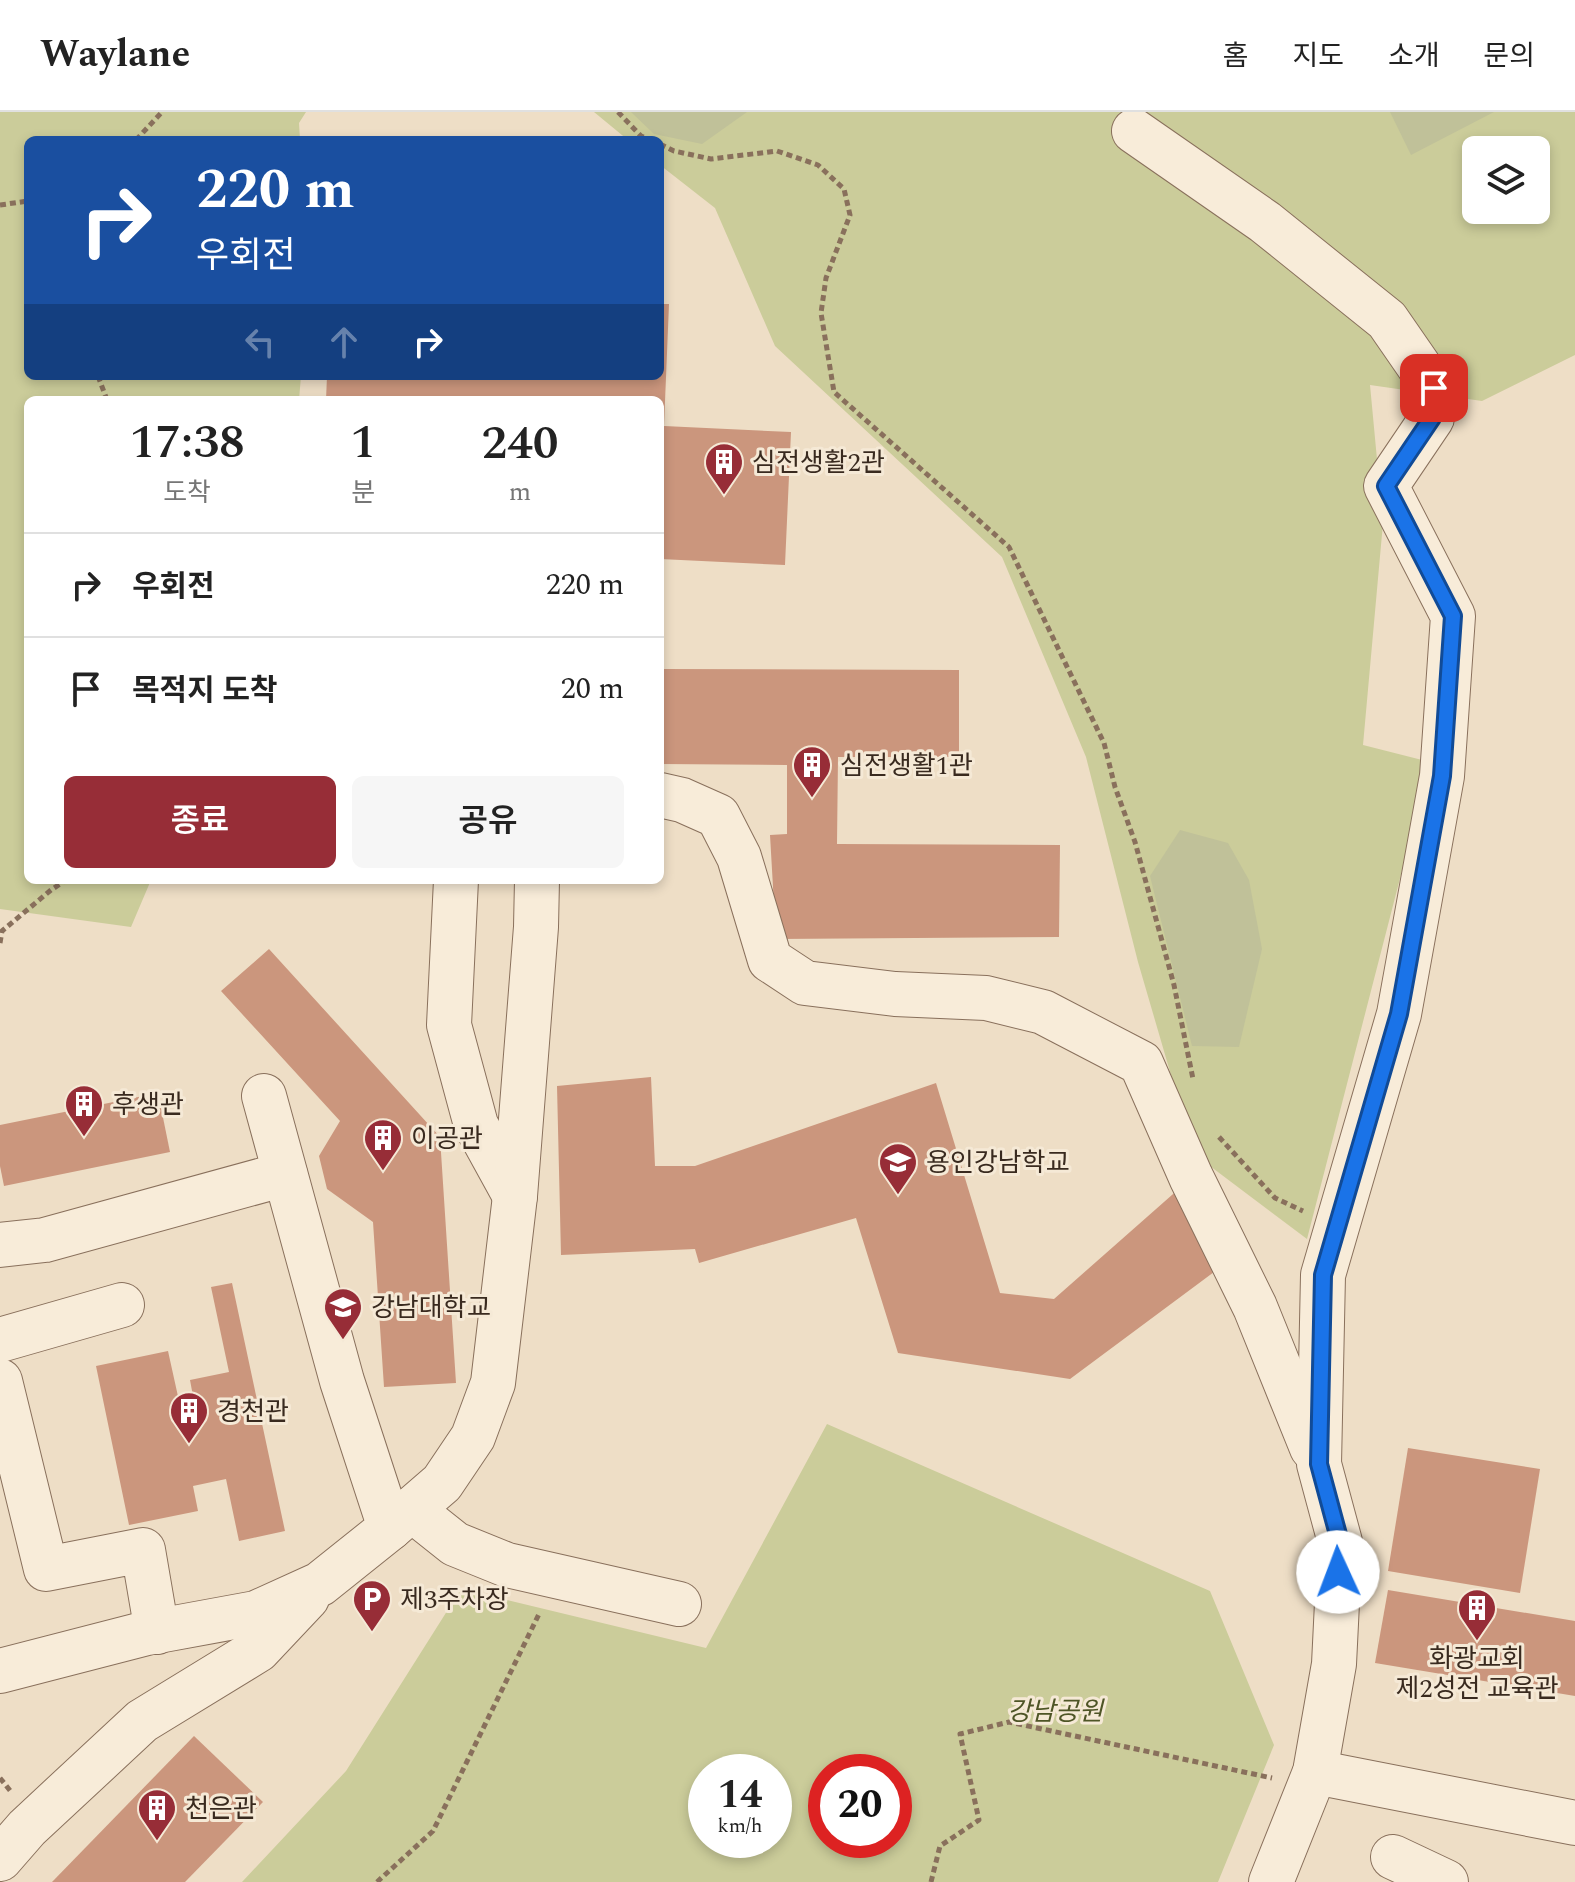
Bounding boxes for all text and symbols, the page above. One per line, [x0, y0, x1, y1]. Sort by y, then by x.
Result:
text: Waylane [40, 26, 190, 84]
text: 홈 [1223, 35, 1248, 78]
text: 지도 [1292, 35, 1344, 78]
text: 소개 [1388, 35, 1439, 78]
text: 문의 [1483, 35, 1535, 78]
map controls [1462, 136, 1550, 224]
button: layers [1462, 136, 1550, 224]
text: 220 m [196, 148, 355, 233]
icon: right [64, 168, 168, 272]
text: 우회전 [196, 229, 295, 284]
icon: left [238, 320, 282, 364]
icon: ahead [322, 320, 366, 364]
icon: right [406, 320, 450, 364]
pin [1400, 354, 1468, 422]
icon: arrive [1412, 366, 1456, 410]
text: 17:38 [129, 406, 245, 479]
text: 1 [350, 406, 376, 479]
text: 240 [481, 407, 559, 480]
building icon: 심전생활2관 [703, 441, 745, 496]
place label: 심전생활2관 [752, 443, 885, 483]
text: m [509, 472, 531, 512]
text: 도착 [163, 473, 211, 513]
text: 분 [351, 473, 375, 513]
text: 220 m [546, 562, 624, 608]
icon: right [64, 563, 108, 607]
text: 우회전 [132, 564, 215, 610]
text: 20 m [561, 666, 624, 712]
icon: arrive [64, 667, 108, 711]
text: 목적지 도착 [132, 668, 278, 714]
building icon: 심전생활1관 [791, 744, 833, 799]
place label: 심전생활1관 [840, 746, 973, 786]
button: 종료 [64, 776, 336, 868]
button: 공유 [352, 776, 624, 868]
building icon: 후생관 [63, 1083, 105, 1138]
place label: 후생관 [112, 1085, 184, 1125]
building icon: 이공관 [362, 1117, 404, 1172]
place label: 이공관 [411, 1119, 483, 1159]
school or university icon: 용인강남학교 [877, 1141, 919, 1196]
place label: 용인강남학교 [926, 1143, 1070, 1183]
school or university icon: 강남대학교 [322, 1286, 364, 1341]
place label: 강남대학교 [371, 1288, 491, 1328]
building icon: 경천관 [168, 1390, 210, 1445]
place label: 경천관 [217, 1392, 289, 1432]
position arrow [1296, 1530, 1380, 1614]
parking icon: 제3주차장 [351, 1578, 393, 1633]
place label: 제3주차장 [400, 1580, 509, 1620]
building icon: 화광교회 제2성전 교육관 [1456, 1587, 1498, 1642]
place label: 화광교회 제2성전 교육관 [1395, 1639, 1559, 1709]
park label: 강남공원 [1007, 1692, 1105, 1732]
speed limit sign: 20 [808, 1754, 912, 1858]
text: 14 [718, 1765, 762, 1826]
building icon: 천은관 [136, 1787, 178, 1842]
place label: 천은관 [185, 1789, 257, 1829]
text: km/h [718, 1811, 763, 1841]

